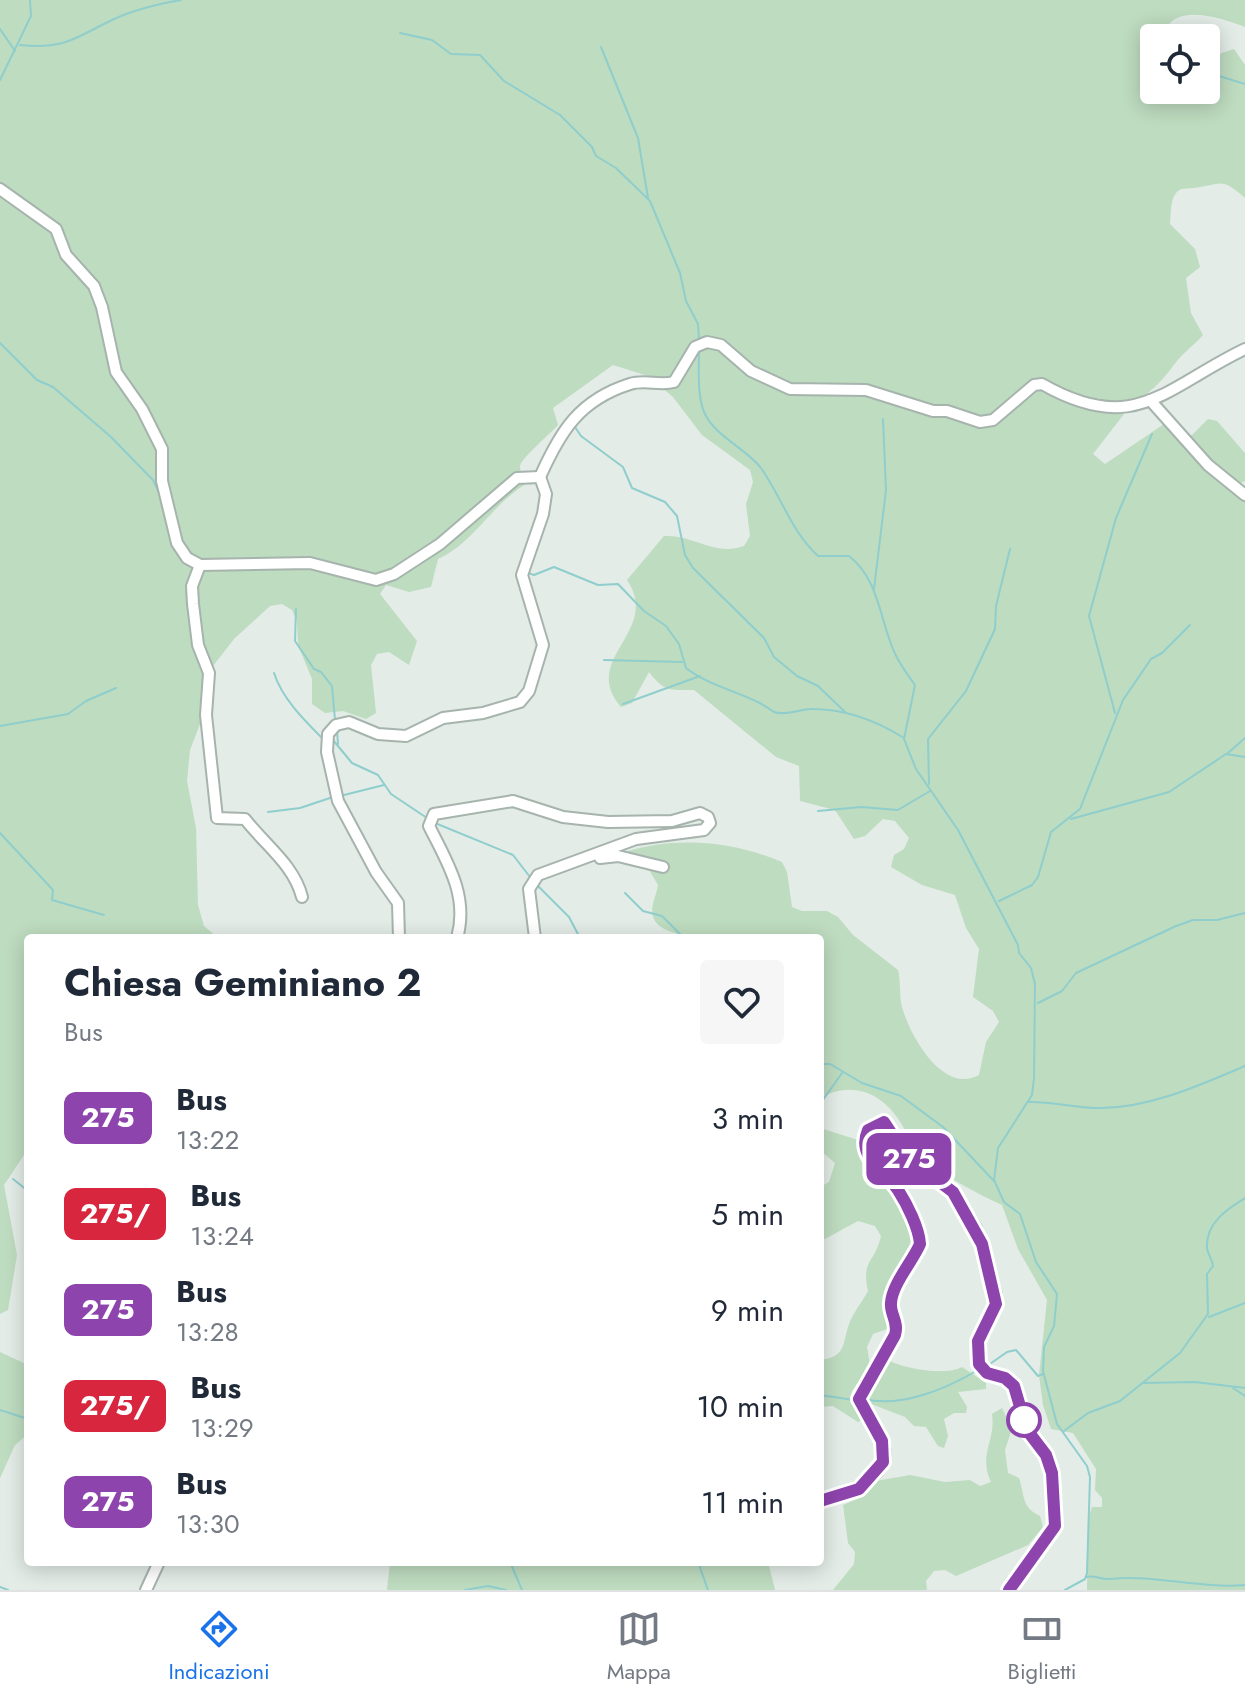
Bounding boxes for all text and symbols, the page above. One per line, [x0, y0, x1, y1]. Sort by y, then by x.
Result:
map controls [1140, 24, 1220, 104]
button: locate [1140, 24, 1220, 104]
text: Chiesa Geminiano 2 [64, 955, 422, 1010]
button: heart [700, 960, 784, 1044]
text: Bus [64, 1013, 103, 1051]
text: Bus [176, 1078, 227, 1121]
text: 275 [81, 1097, 135, 1138]
text: 3 min [712, 1097, 784, 1140]
text: 13:22 [176, 1121, 239, 1159]
line badge: 275 [863, 1133, 955, 1185]
text: 275 [882, 1138, 936, 1179]
text: Bus [190, 1174, 241, 1217]
text: 275/ [80, 1193, 150, 1234]
text: 5 min [711, 1193, 784, 1236]
text: 13:24 [190, 1217, 254, 1255]
text: Bus [176, 1270, 227, 1313]
text: 275 [81, 1289, 135, 1330]
text: 9 min [711, 1289, 784, 1332]
text: 13:28 [176, 1313, 239, 1351]
text: Bus [190, 1366, 241, 1409]
text: 275/ [80, 1385, 150, 1426]
text: 10 min [697, 1385, 784, 1428]
unlabelled marker [1007, 1403, 1041, 1437]
text: 13:29 [190, 1409, 254, 1447]
text: Bus [176, 1462, 227, 1505]
text: 275 [81, 1481, 135, 1522]
text: 11 min [701, 1481, 784, 1524]
text: 13:30 [176, 1505, 240, 1543]
tab: Indicazioni [168, 1607, 270, 1687]
tab: Mappa [607, 1607, 671, 1687]
tab: Biglietti [1008, 1607, 1077, 1687]

